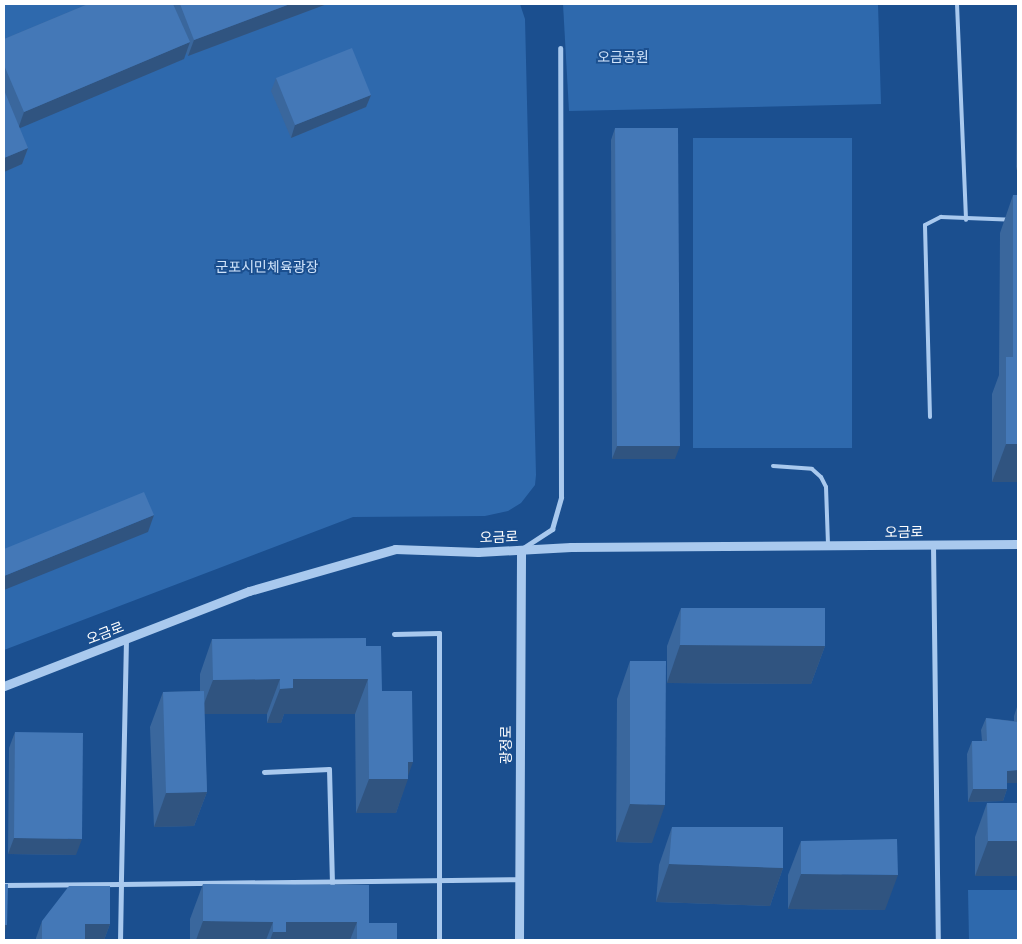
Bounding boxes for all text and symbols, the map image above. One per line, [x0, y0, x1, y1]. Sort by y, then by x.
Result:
park label: 오금공원 [597, 49, 649, 65]
park label: 군포시민체육광장 [215, 259, 319, 275]
street label: 오금로 [885, 523, 923, 541]
street label: 오금로 [479, 528, 519, 546]
street label: 오금로 [84, 618, 126, 648]
street label: 광정로 [498, 726, 514, 764]

